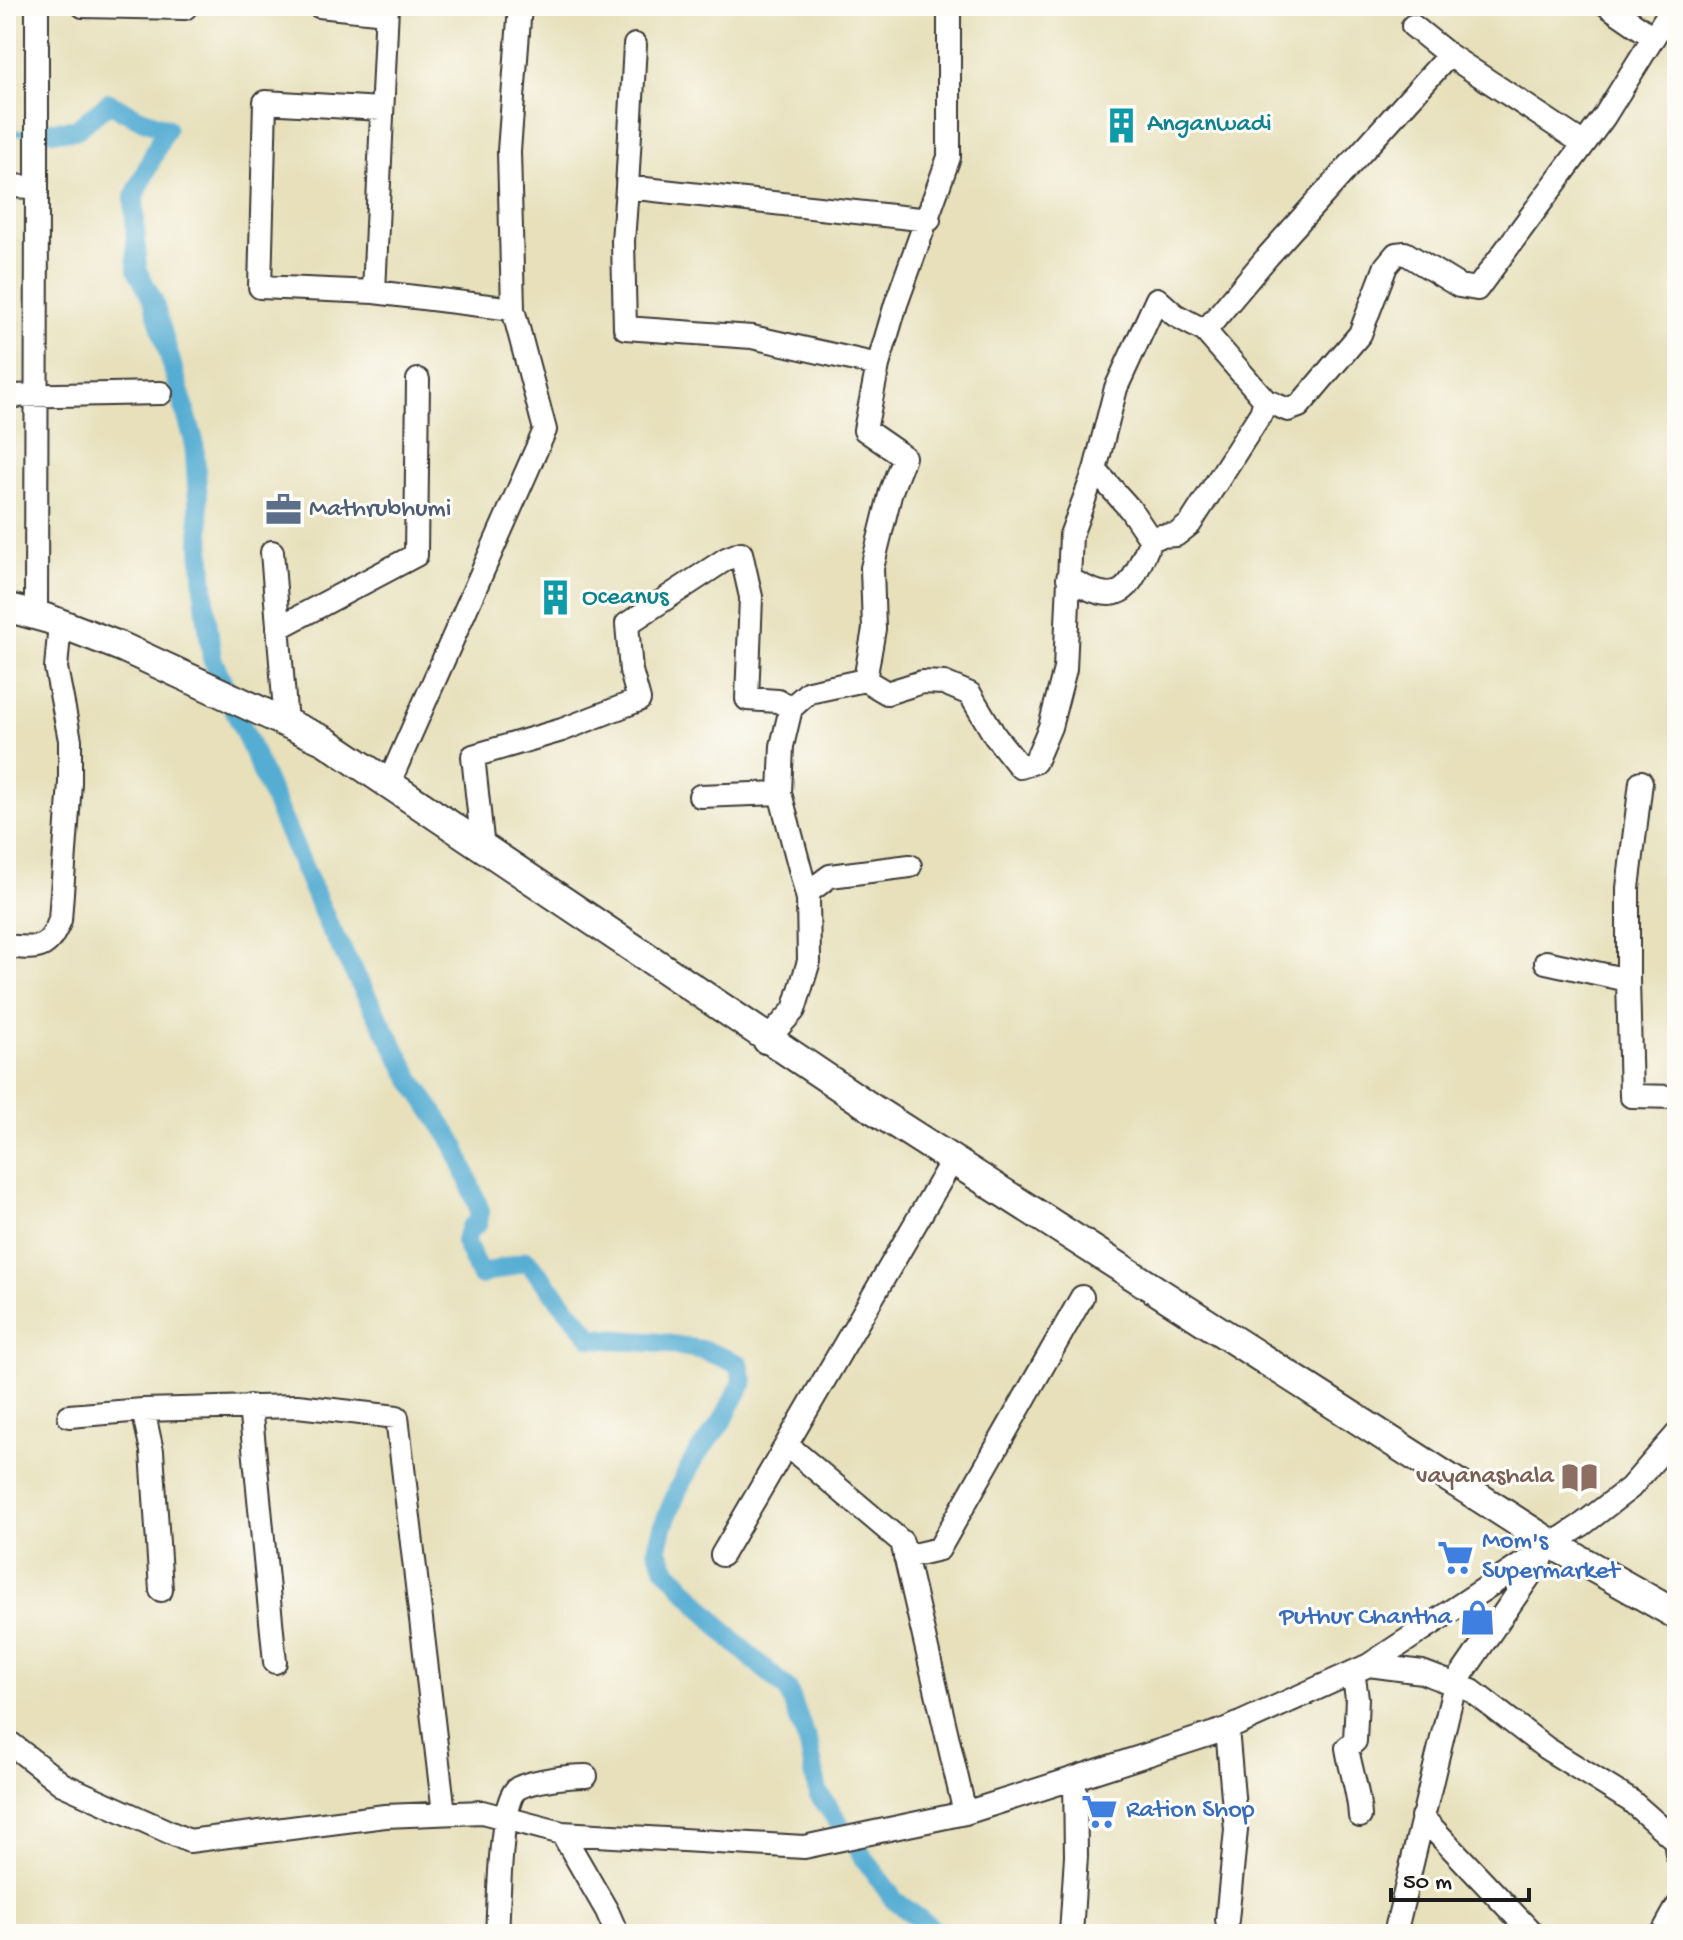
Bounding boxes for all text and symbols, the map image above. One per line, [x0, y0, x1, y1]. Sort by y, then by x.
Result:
building icon: Anganwadi [1102, 106, 1140, 144]
place label: Anganwadi [1147, 110, 1272, 141]
office icon: Mathrubhumi [264, 491, 302, 529]
place label: Mathrubhumi [309, 495, 451, 526]
building icon: Oceanus [537, 579, 575, 617]
place label: Oceanus [582, 583, 670, 614]
library icon: vayanashala [1561, 1458, 1599, 1496]
place label: vayanashala [1416, 1462, 1556, 1493]
place label: Mom's Supermarket [1482, 1527, 1622, 1588]
supermarket icon: Mom's Supermarket [1437, 1538, 1475, 1576]
shop icon: Puthur Chantha [1459, 1599, 1497, 1637]
place label: Puthur Chantha [1278, 1603, 1454, 1634]
supermarket icon: Ration Shop [1081, 1792, 1119, 1830]
place label: Ration Shop [1126, 1796, 1255, 1827]
scale bar [1391, 1852, 1529, 1902]
text: 50 m [1403, 1869, 1452, 1898]

